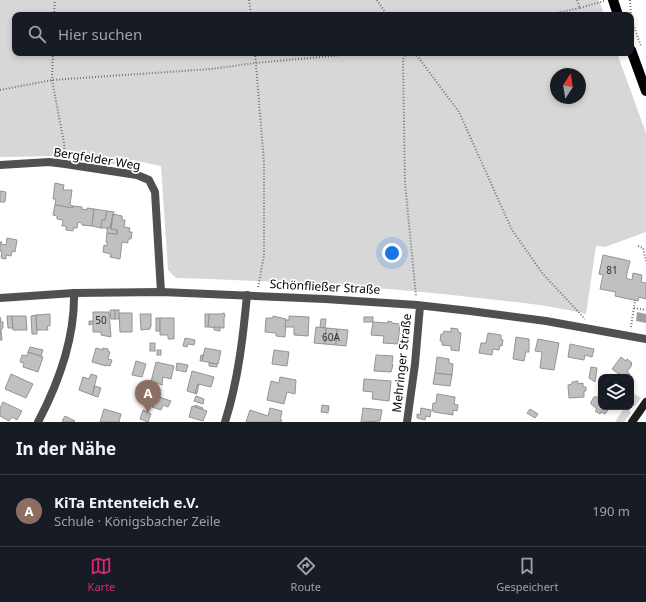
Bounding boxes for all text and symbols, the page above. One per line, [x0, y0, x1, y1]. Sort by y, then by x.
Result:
search box [12, 12, 634, 56]
icon: search [26, 23, 48, 45]
text: Hier suchen [58, 24, 142, 44]
north arrow [550, 68, 586, 104]
street label: Bergfelder Weg [52, 143, 142, 174]
your location [382, 243, 402, 263]
house number: 81 [606, 263, 618, 277]
street label: Schönfließer Straße [269, 275, 381, 298]
street label: Mehringer Straße [388, 312, 415, 413]
house number: 50 [95, 313, 107, 327]
house number: 60A [322, 330, 341, 344]
map controls [598, 374, 634, 410]
button: layers [598, 374, 634, 410]
pin: A [135, 380, 161, 413]
text: In der Nähe [16, 437, 116, 460]
text: KiTa Ententeich e.V. [54, 492, 199, 512]
text: A [25, 502, 34, 520]
text: 190 m [592, 502, 630, 520]
text: Schule · Königsbacher Zeile [54, 512, 220, 530]
tab: Karte [88, 555, 115, 594]
tab: Route [291, 555, 321, 594]
tab: Gespeichert [496, 555, 558, 594]

